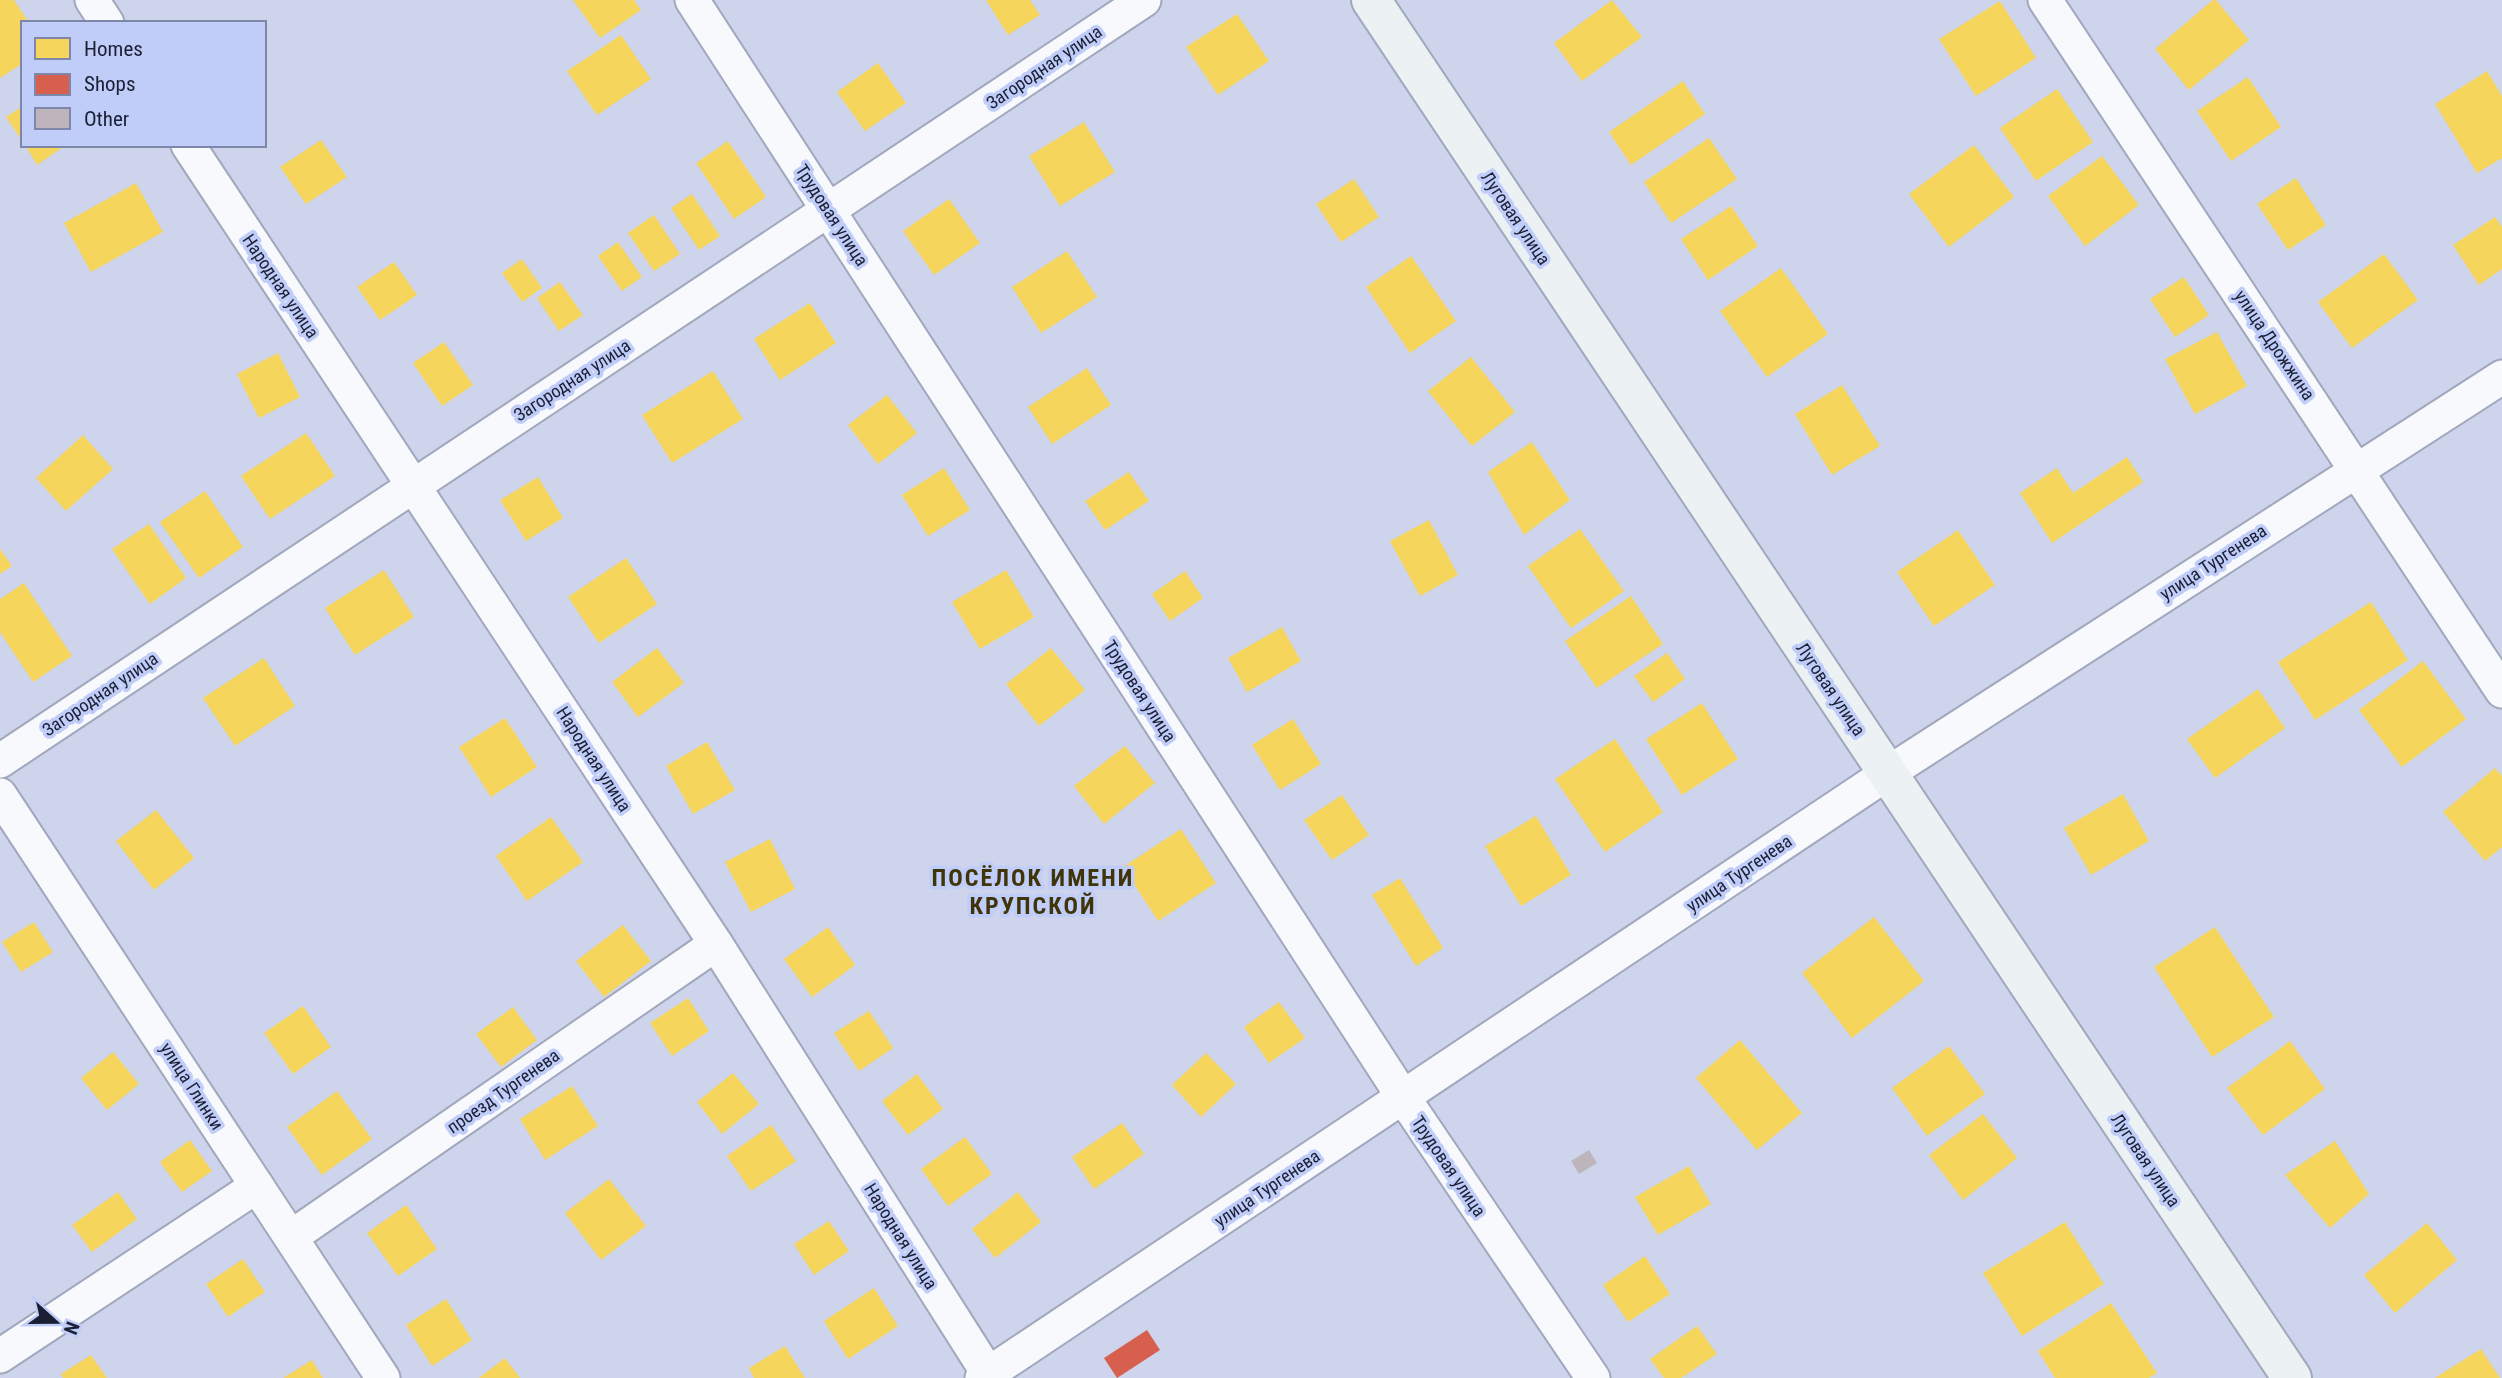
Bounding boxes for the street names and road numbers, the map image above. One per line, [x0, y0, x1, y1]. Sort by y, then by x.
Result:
street label: Загородная улица [982, 21, 1106, 113]
street label: Трудовая улица [791, 160, 873, 270]
street label: Луговая улица [1477, 167, 1555, 269]
street label: Народная улица [239, 230, 323, 342]
street label: улица Дрожжина [2230, 286, 2320, 404]
street label: Загородная улица [510, 335, 634, 425]
street label: улица Тургенева [2156, 520, 2270, 604]
street label: Трудовая улица [1099, 636, 1181, 746]
street label: Луговая улица [1792, 638, 1870, 740]
street label: Загородная улица [38, 648, 162, 740]
street label: Народная улица [552, 703, 636, 815]
street label: улица Тургенева [1682, 830, 1796, 916]
street label: улица Глинки [156, 1038, 228, 1134]
street label: проезд Тургенева [443, 1044, 563, 1138]
street label: Луговая улица [2107, 1109, 2185, 1211]
street label: Трудовая улица [1408, 1112, 1490, 1220]
street label: улица Тургенева [1210, 1145, 1324, 1231]
street label: Народная улица [860, 1179, 942, 1293]

